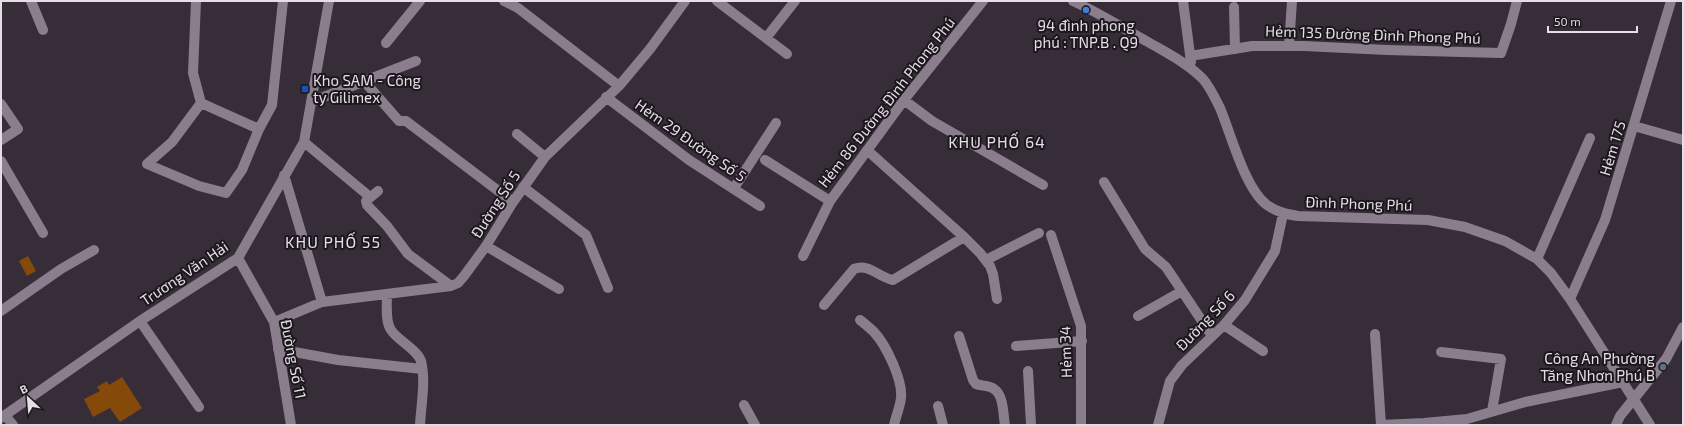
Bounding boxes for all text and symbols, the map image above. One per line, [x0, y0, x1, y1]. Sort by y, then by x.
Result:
marker: 94 đình phong phú : TNP.B . Q9 [1081, 5, 1091, 15]
scale bar [1548, 8, 1637, 34]
street label: Hẻm 86 Đường Đình Phong Phú [814, 13, 958, 191]
text: 50 m [1554, 14, 1581, 28]
place label: 94 đình phong phú : TNP.B . Q9 [1034, 16, 1138, 52]
street label: Hẻm 135 Đường Đình Phong Phú [1265, 21, 1481, 47]
place label: Kho SAM - Công ty Gilimex [313, 71, 422, 106]
marker: Kho SAM - Công ty Gilimex [300, 84, 310, 94]
street label: Hẻm 29 Đường Số 5 [632, 95, 750, 185]
street label: Hẻm 175 [1595, 118, 1629, 178]
district label: KHU PHỐ 64 [948, 131, 1046, 151]
street label: Đường Số 5 [467, 167, 523, 241]
street label: Đình Phong Phú [1305, 192, 1413, 214]
district label: KHU PHỐ 55 [285, 231, 381, 251]
street label: Trương Văn Hải [137, 237, 231, 309]
street label: Đường Số 6 [1172, 286, 1238, 354]
street label: Đường Số 11 [278, 318, 310, 400]
street label: Hẻm 34 [1055, 326, 1075, 378]
place label: Công An Phường Tăng Nhơn Phú B [1540, 349, 1656, 384]
marker: Công An Phường Tăng Nhơn Phú B [1658, 362, 1668, 372]
north arrow [8, 378, 48, 418]
text: B [17, 381, 29, 396]

